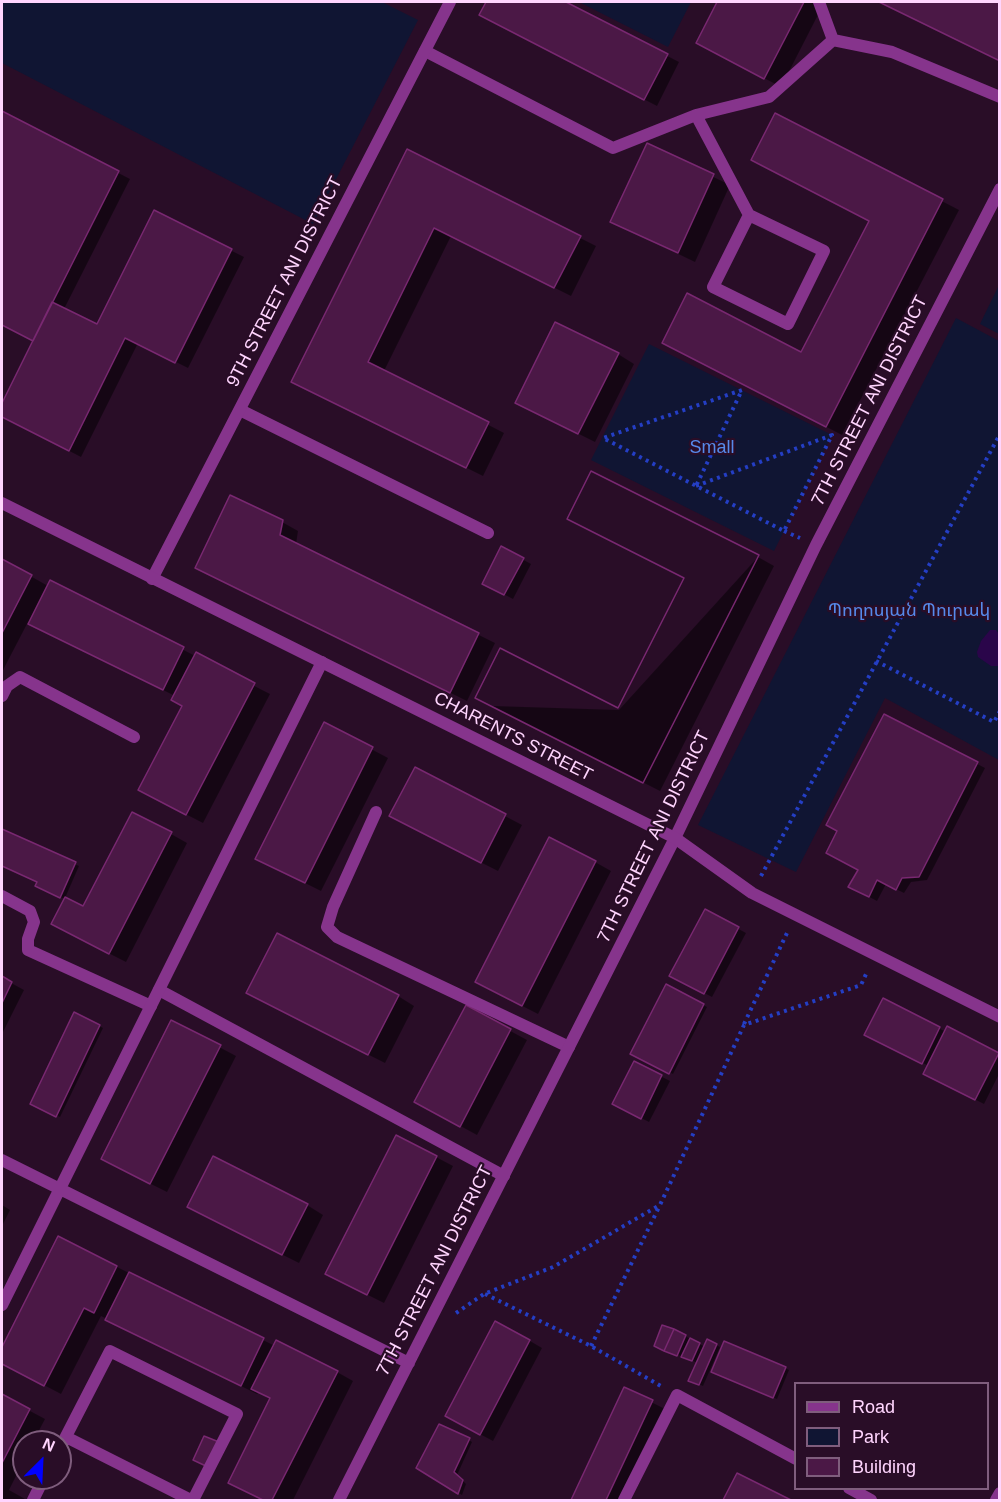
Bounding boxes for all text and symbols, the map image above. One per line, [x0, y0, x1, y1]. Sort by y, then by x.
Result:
street label: 9TH STREET ANI DISTRICT [222, 173, 348, 391]
street label: 7TH STREET ANI DISTRICT [807, 292, 933, 510]
park label: Small [689, 437, 735, 459]
park label: Պողոսյան Պուրակ [828, 600, 990, 622]
street label: CHARENTS STREET [430, 688, 596, 786]
street label: 7TH STREET ANI DISTRICT [593, 728, 715, 946]
street label: 7TH STREET ANI DISTRICT [372, 1162, 498, 1380]
legend [794, 1382, 989, 1490]
text: Road [852, 1397, 895, 1417]
text: Park [852, 1427, 889, 1447]
north arrow [12, 1430, 72, 1490]
text: N [40, 1435, 57, 1455]
text: Building [852, 1457, 916, 1477]

